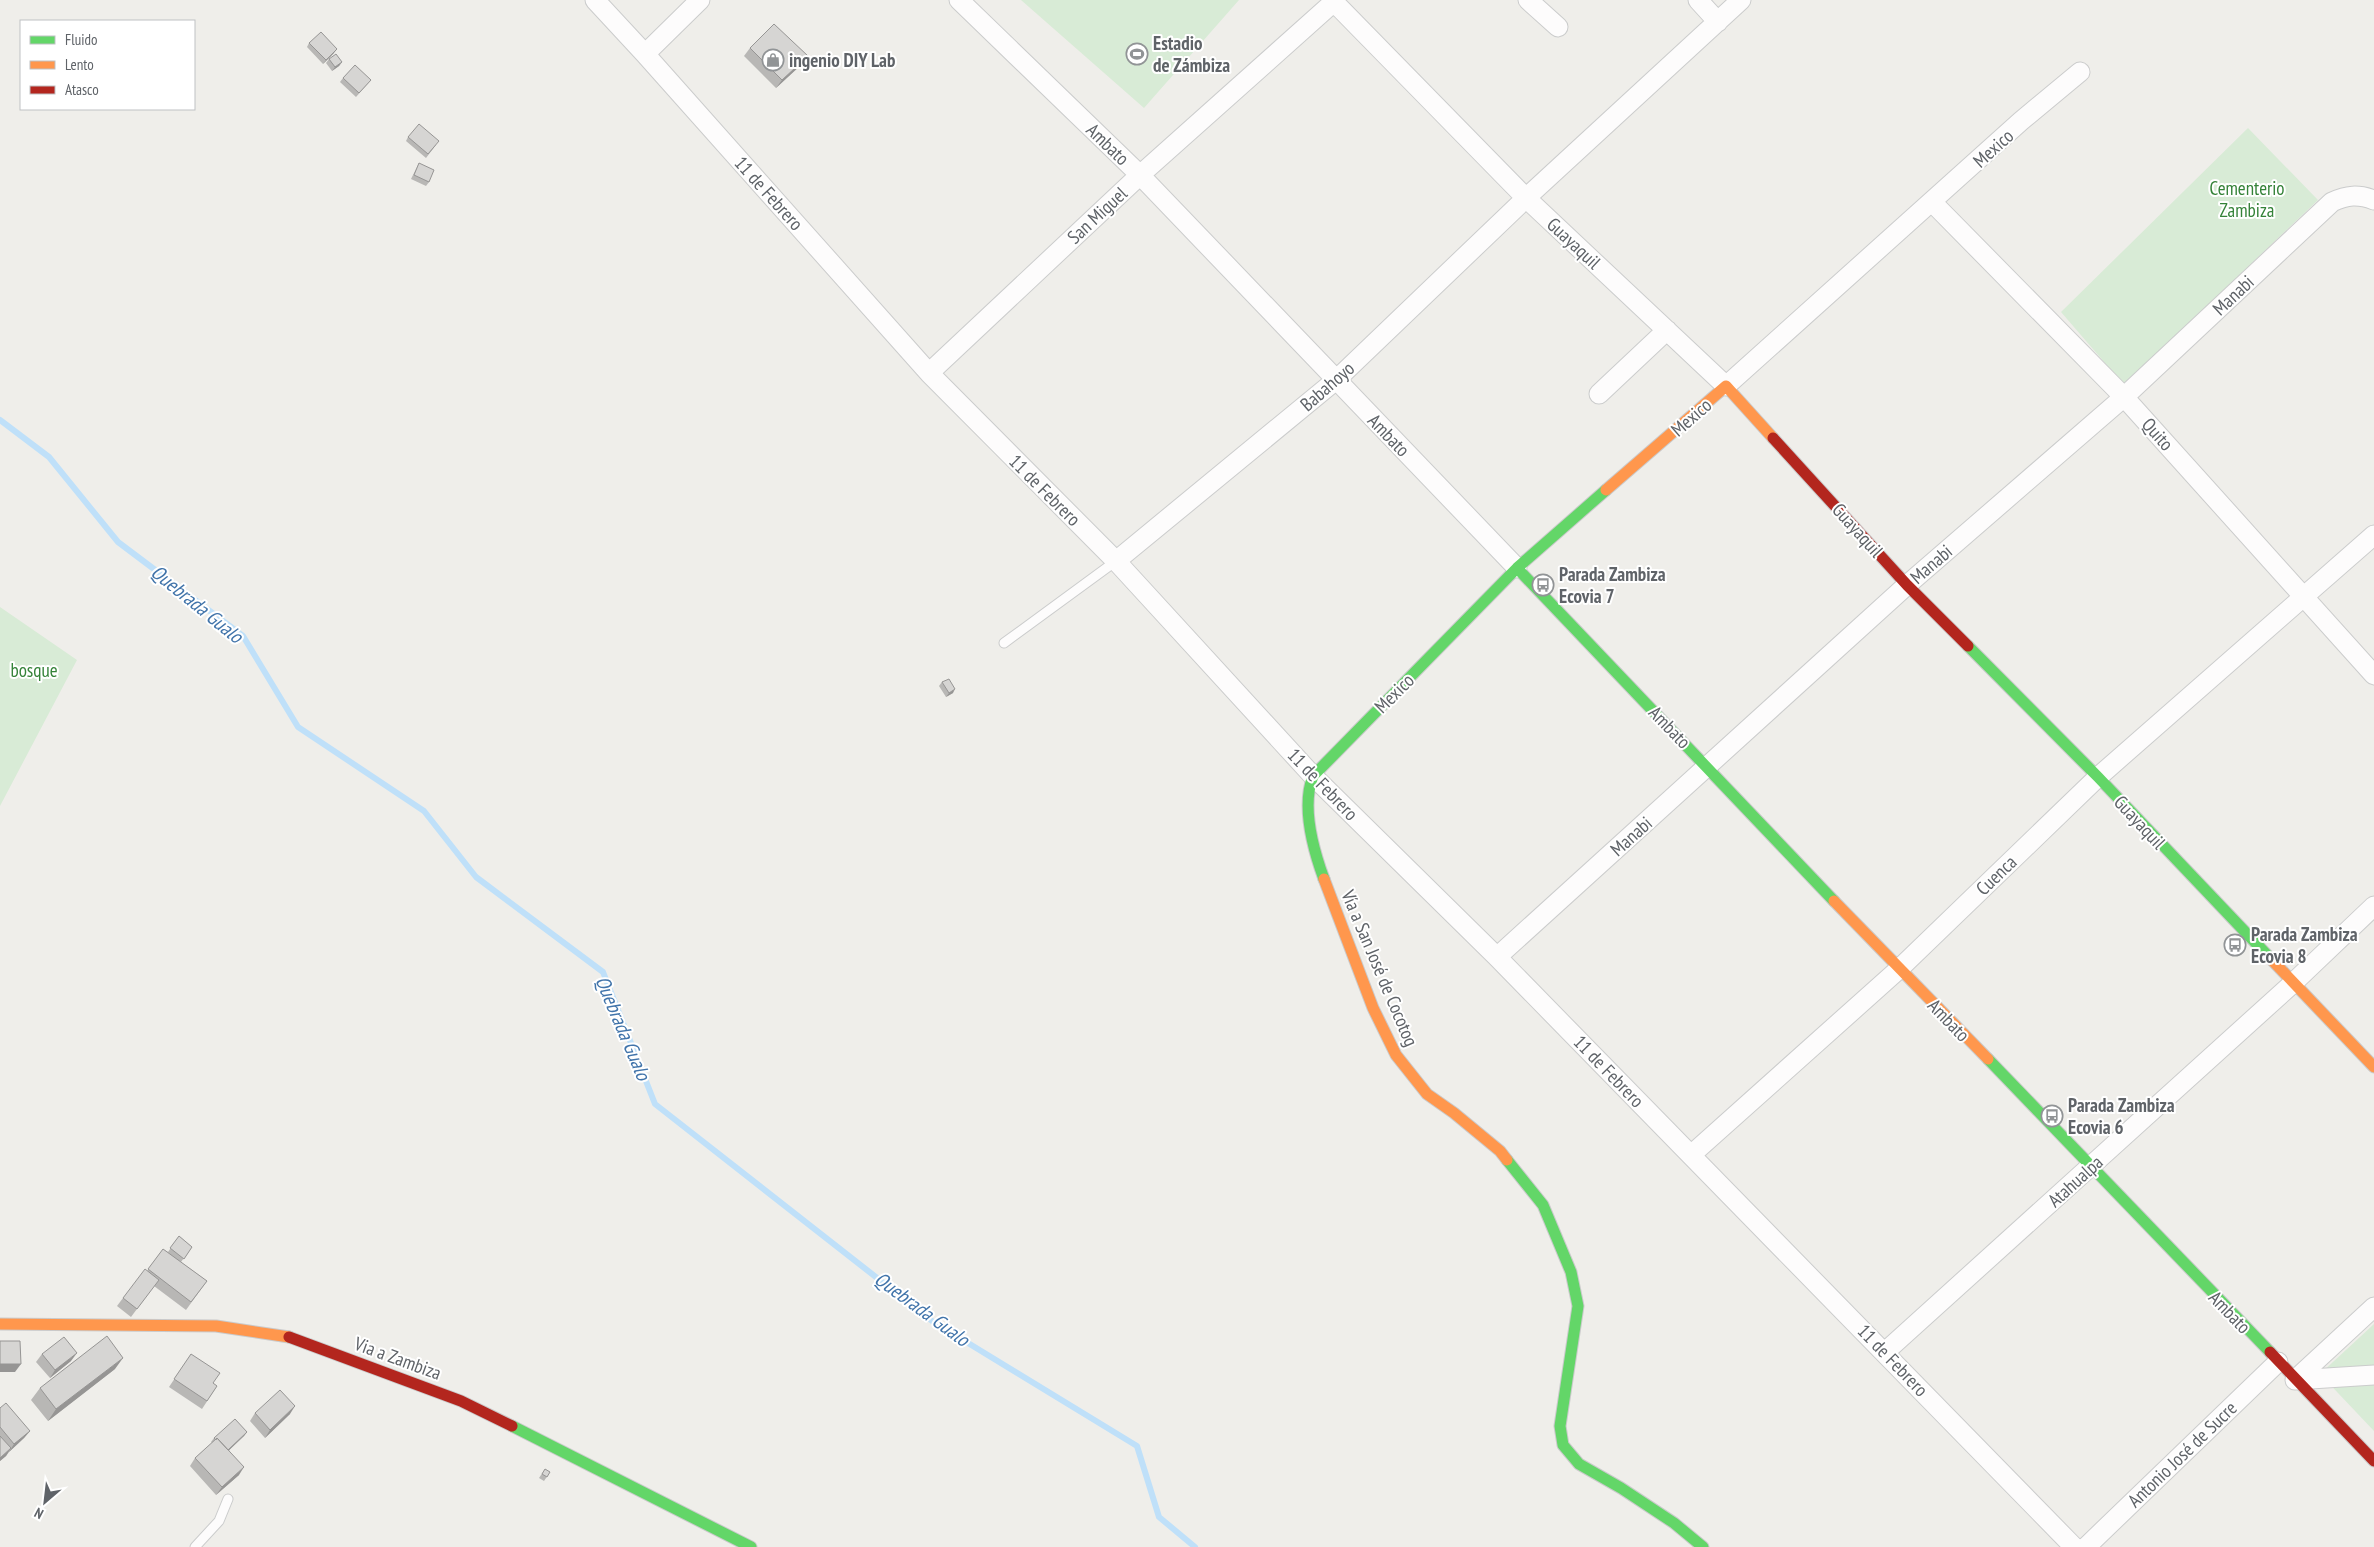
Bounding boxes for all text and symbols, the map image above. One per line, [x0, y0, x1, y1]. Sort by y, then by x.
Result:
legend [20, 20, 195, 110]
text: Fluido [65, 30, 97, 49]
place label: Estadio de Zámbiza [1153, 31, 1230, 77]
sports icon: Estadio de Zámbiza [1125, 42, 1149, 66]
shop icon: ingenio DIY Lab [761, 48, 785, 72]
place label: ingenio DIY Lab [789, 48, 895, 72]
text: Lento [65, 55, 94, 74]
text: Atasco [65, 80, 99, 99]
street label: Ambato [1082, 118, 1134, 170]
street label: Mexico [1968, 124, 2018, 172]
street label: 11 de Febrero [729, 151, 809, 235]
park label: Cementerio Zambiza [2209, 176, 2285, 222]
street label: San Miguel [1062, 181, 1132, 249]
street label: Guayaquil [1542, 212, 1606, 274]
street label: Manabi [2207, 270, 2259, 320]
street label: Babahoyo [1295, 356, 1359, 416]
street label: Mexico [1666, 393, 1716, 441]
street label: Ambato [1363, 409, 1415, 461]
street label: Quito [2137, 413, 2179, 455]
street label: 11 de Febrero [1004, 449, 1086, 531]
street label: Guayaquil [1827, 498, 1889, 563]
street label: Manabi [1905, 539, 1957, 589]
water label: Quebrada Gualo [146, 559, 249, 650]
place label: Parada Zambiza Ecovia 7 [1559, 562, 1666, 608]
bus stop icon: Parada Zambiza Ecovia 7 [1531, 573, 1555, 597]
park label: bosque [10, 658, 58, 682]
street label: Mexico [1369, 668, 1419, 718]
street label: Ambato [1644, 701, 1696, 753]
street label: 11 de Febrero [1283, 743, 1363, 825]
street label: Guayaquil [2109, 790, 2171, 854]
street label: Manabi [1605, 811, 1657, 861]
street label: Cuenca [1971, 850, 2021, 900]
street label: Vía a San José de Cocotog [1336, 885, 1424, 1050]
place label: Parada Zambiza Ecovia 8 [2251, 922, 2358, 968]
bus stop icon: Parada Zambiza Ecovia 8 [2223, 933, 2247, 957]
water label: Quebrada Gualo [589, 972, 657, 1085]
street label: Ambato [1923, 994, 1975, 1046]
street label: 11 de Febrero [1569, 1030, 1649, 1112]
place label: Parada Zambiza Ecovia 6 [2068, 1093, 2175, 1139]
bus stop icon: Parada Zambiza Ecovia 6 [2040, 1104, 2064, 1128]
street label: Atahualpa [2042, 1150, 2108, 1212]
water label: Quebrada Gualo [870, 1266, 976, 1353]
street label: Ambato [2204, 1286, 2256, 1338]
street label: 11 de Febrero [1853, 1319, 1933, 1401]
street label: Via a Zambiza [350, 1331, 445, 1385]
street label: Antonio José de Sucre [2122, 1396, 2242, 1512]
north arrow [20, 1477, 70, 1527]
text: N [31, 1504, 46, 1523]

